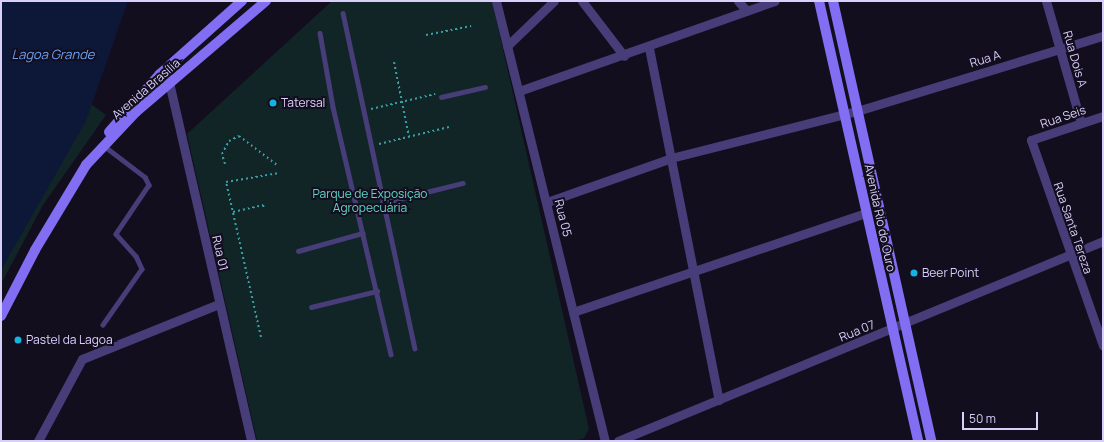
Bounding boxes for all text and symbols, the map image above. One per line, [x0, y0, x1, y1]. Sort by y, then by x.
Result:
street label: Rua Dois A [1060, 29, 1090, 89]
water label: Lagoa Grande [12, 46, 94, 62]
street label: Rua A [968, 48, 1002, 70]
street label: Avenida Brasília [109, 56, 183, 122]
place label: Tatersal [281, 96, 325, 110]
marker: Tatersal [268, 98, 278, 108]
street label: Rua Seis [1038, 102, 1088, 132]
street label: Avenida Rio do Ouro [862, 163, 898, 273]
street label: Rua Santa Tereza [1051, 180, 1095, 276]
park label: Parque de Exposição Agropecuária [313, 187, 427, 215]
street label: Rua 05 [551, 198, 575, 238]
street label: Rua 01 [209, 234, 231, 272]
place label: Beer Point [922, 266, 979, 280]
marker: Beer Point [909, 268, 919, 278]
street label: Rua 07 [837, 317, 877, 345]
place label: Pastel da Lagoa [26, 333, 113, 347]
marker: Pastel da Lagoa [13, 335, 23, 345]
scale bar [964, 404, 1040, 430]
text: 50 m [969, 410, 996, 427]

